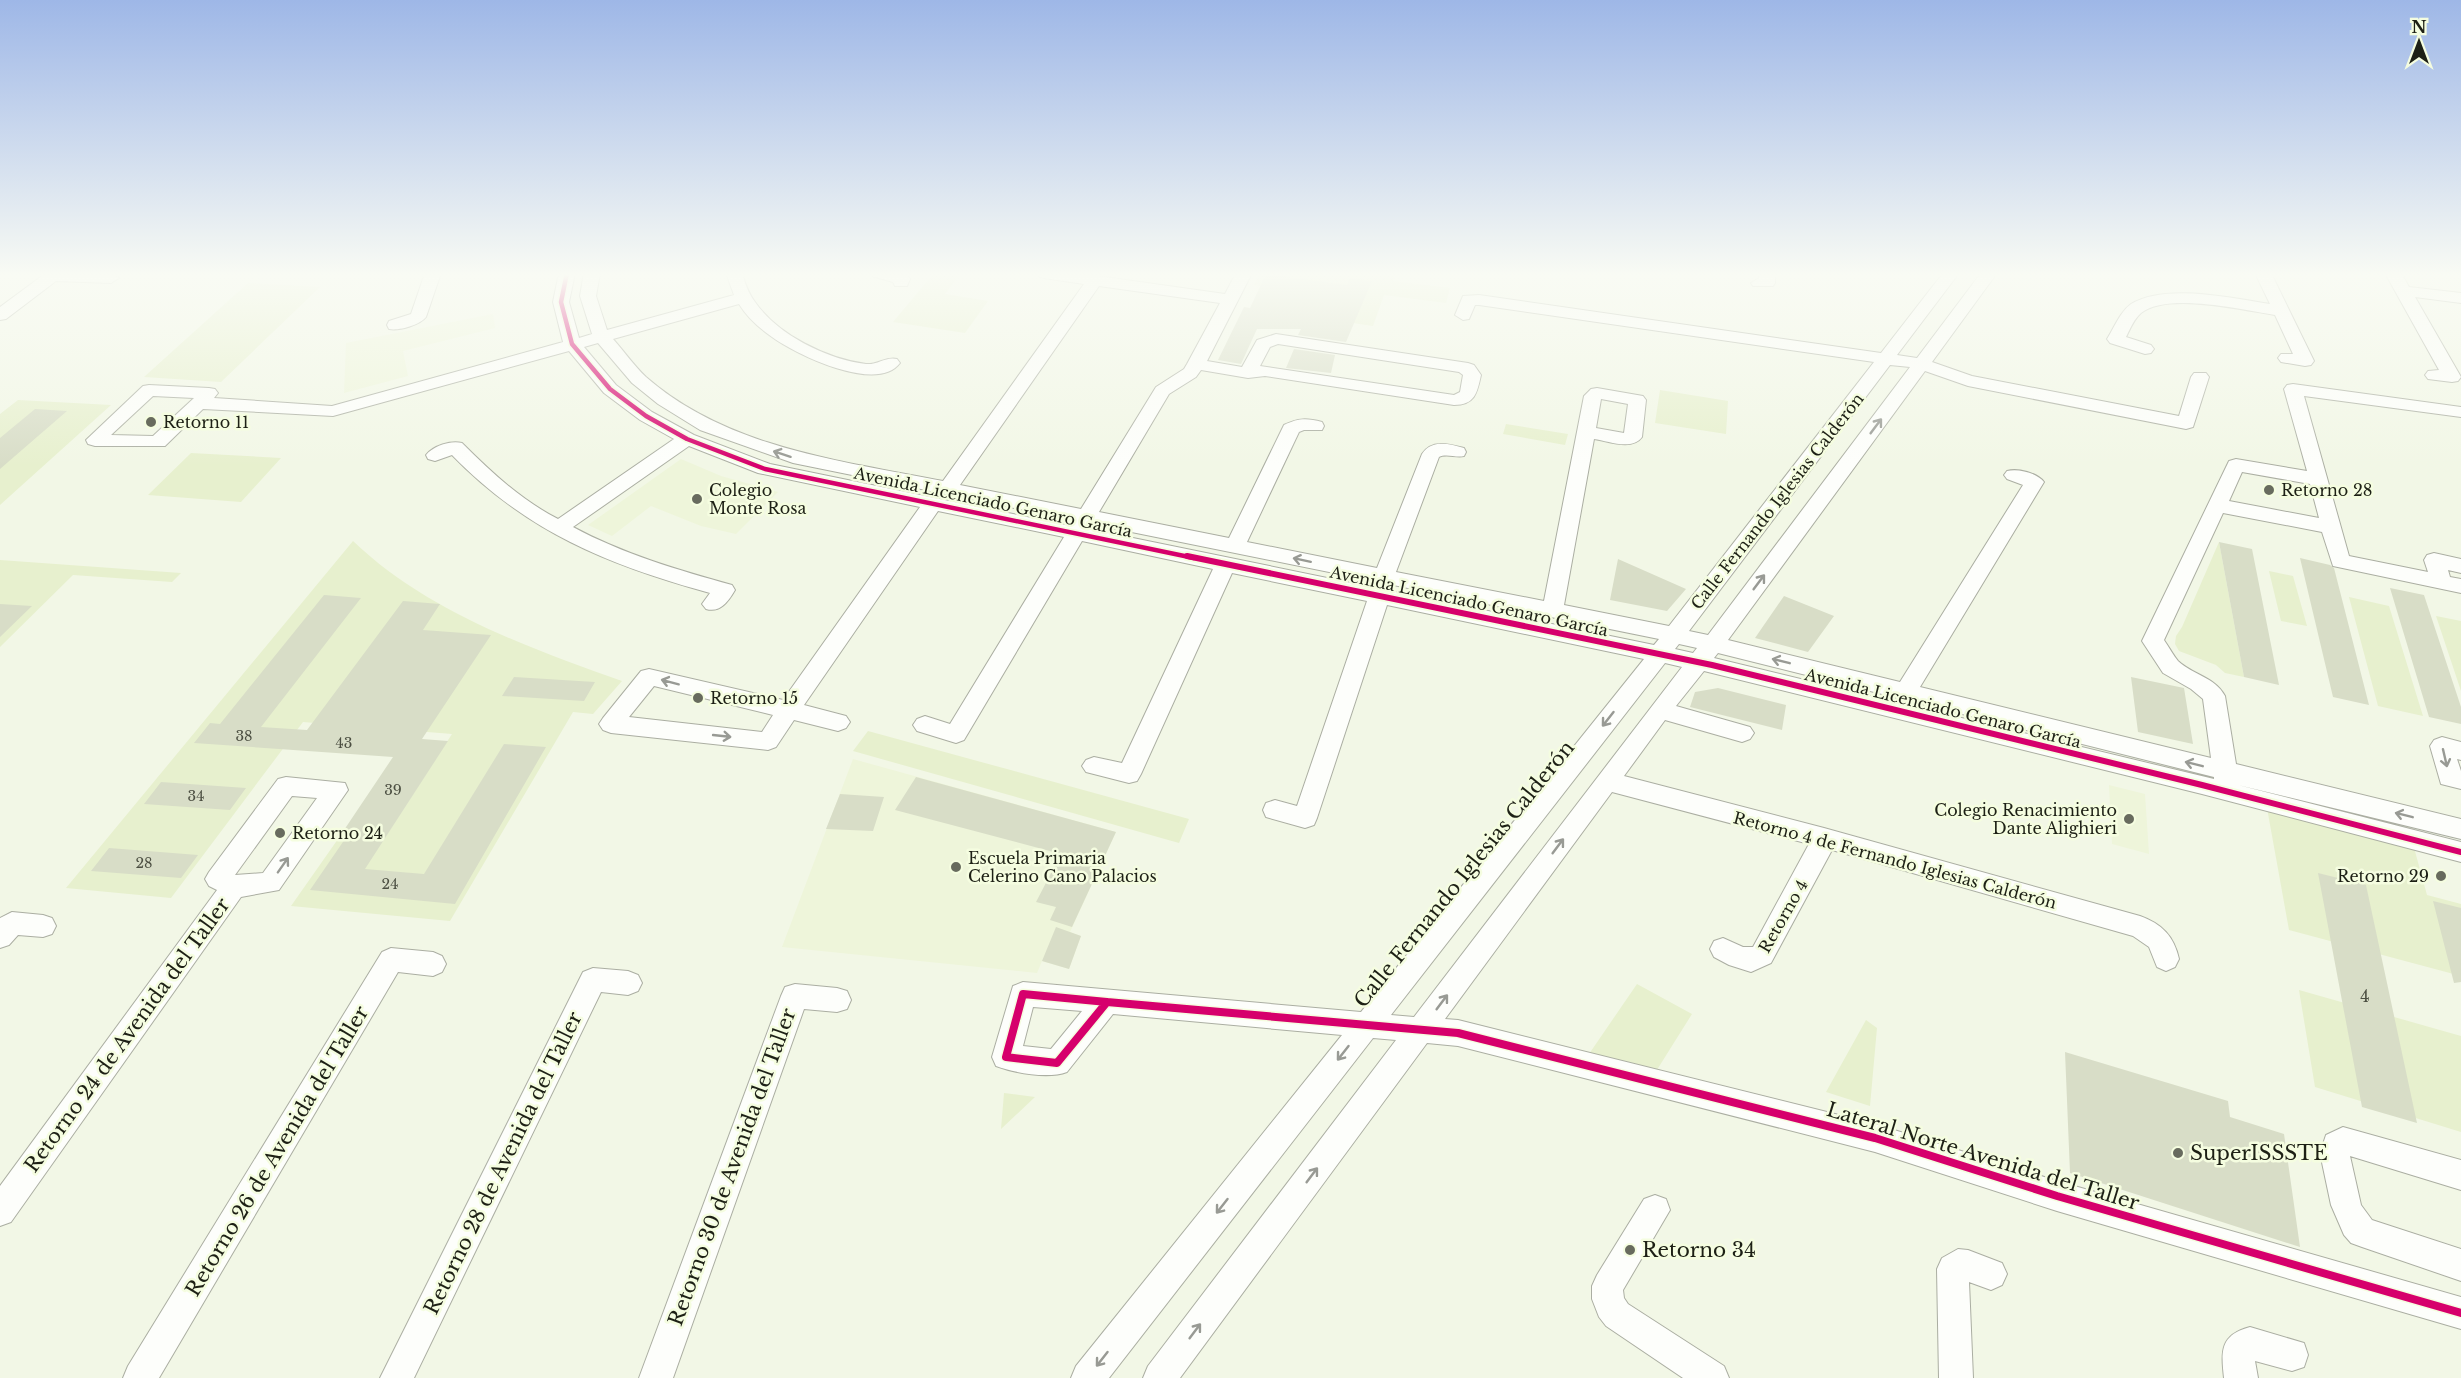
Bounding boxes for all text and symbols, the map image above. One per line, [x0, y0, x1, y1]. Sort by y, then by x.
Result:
north arrow [2389, 12, 2449, 72]
text: N [2411, 17, 2427, 37]
street label: Calle Fernando Iglesias Calderón [1686, 389, 1868, 613]
place label: Retorno 11 [163, 412, 249, 432]
marker: Retorno 11 [144, 415, 158, 429]
one-way arrow [1869, 418, 1882, 434]
one-way arrow [773, 447, 792, 458]
street label: Avenida Licenciado Genaro García [851, 463, 1134, 541]
place label: Colegio Monte Rosa [709, 480, 806, 518]
place label: Retorno 28 [2281, 480, 2372, 500]
marker: Retorno 28 [2262, 483, 2276, 497]
marker: Colegio Monte Rosa [690, 492, 704, 506]
one-way arrow [1293, 554, 1312, 565]
street label: Avenida Licenciado Genaro García [1327, 562, 1610, 640]
one-way arrow [1753, 575, 1766, 591]
one-way arrow [1772, 654, 1791, 666]
street label: Avenida Licenciado Genaro García [1802, 664, 2083, 752]
one-way arrow [661, 676, 680, 687]
place label: Retorno 15 [710, 688, 798, 708]
marker: Retorno 15 [691, 691, 705, 705]
one-way arrow [1602, 711, 1615, 727]
house number: 38 [235, 727, 253, 745]
one-way arrow [712, 731, 732, 742]
house number: 43 [336, 734, 352, 752]
street label: Calle Fernando Iglesias Calderón [1349, 736, 1579, 1012]
one-way arrow [2439, 748, 2451, 767]
one-way arrow [2185, 757, 2204, 769]
house number: 39 [384, 781, 402, 799]
house number: 34 [188, 787, 204, 805]
place label: Colegio Renacimiento Dante Alighieri [1934, 800, 2118, 838]
street label: Retorno 4 de Fernando Iglesias Calderón [1731, 807, 2059, 913]
one-way arrow [2395, 808, 2414, 820]
marker: Colegio Renacimiento Dante Alighieri [2122, 812, 2136, 826]
place label: Retorno 24 [292, 823, 383, 843]
marker: Retorno 24 [273, 826, 287, 840]
one-way arrow [1552, 839, 1565, 855]
place label: Escuela Primaria Celerino Cano Palacios [968, 848, 1157, 886]
house number: 28 [135, 854, 153, 872]
one-way arrow [277, 858, 289, 874]
marker: Escuela Primaria Celerino Cano Palacios [949, 860, 963, 874]
place label: Retorno 29 [2337, 866, 2429, 886]
marker: Retorno 29 [2434, 869, 2448, 883]
house number: 24 [382, 875, 398, 893]
street label: Retorno 4 [1754, 876, 1812, 956]
street label: Retorno 24 de Avenida del Taller [19, 893, 235, 1177]
house number: 4 [2360, 986, 2370, 1006]
one-way arrow [1435, 995, 1448, 1011]
street label: Retorno 26 de Avenida del Taller [181, 1001, 374, 1301]
street label: Retorno 30 de Avenida del Taller [663, 1005, 801, 1329]
street label: Retorno 28 de Avenida del Taller [419, 1007, 587, 1318]
one-way arrow [1337, 1044, 1350, 1060]
street label: Lateral Norte Avenida del Taller [1824, 1097, 2143, 1215]
place label: SuperISSSTE [2190, 1141, 2328, 1165]
marker: SuperISSSTE [2171, 1146, 2185, 1160]
one-way arrow [1306, 1168, 1318, 1184]
one-way arrow [1216, 1198, 1229, 1214]
place label: Retorno 34 [1642, 1238, 1756, 1262]
marker: Retorno 34 [1623, 1243, 1637, 1257]
one-way arrow [1189, 1324, 1201, 1340]
one-way arrow [1096, 1351, 1109, 1367]

